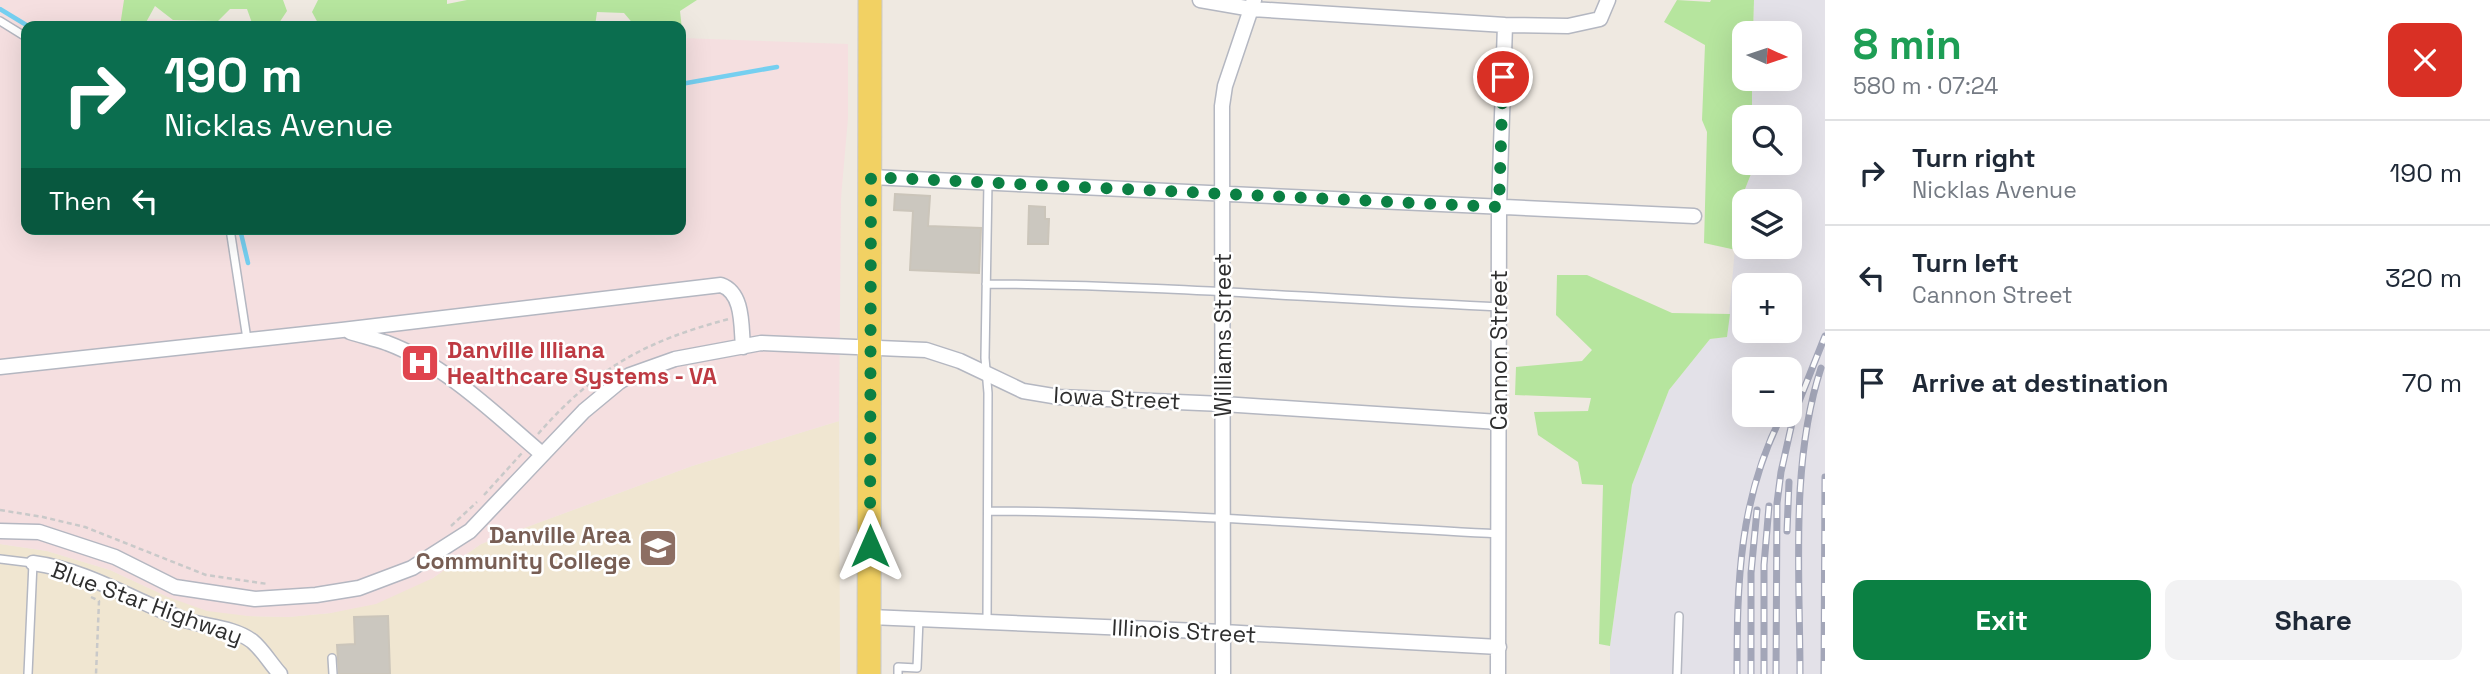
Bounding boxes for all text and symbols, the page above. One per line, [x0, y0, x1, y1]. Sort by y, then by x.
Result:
text: 8 min [1853, 18, 1962, 71]
north arrow [1732, 21, 1802, 91]
map controls [1732, 21, 1802, 427]
button: close [2388, 23, 2462, 97]
text: 190 m [164, 44, 302, 106]
pin [1473, 47, 1533, 107]
icon: right [49, 49, 140, 140]
icon: arrive [1484, 58, 1522, 96]
text: 580 m · 07:24 [1853, 71, 1998, 101]
text: Nicklas Avenue [164, 105, 393, 145]
button: search [1732, 105, 1802, 175]
text: Turn right [1912, 141, 2036, 175]
icon: right [1853, 154, 1891, 192]
text: 190 m [2390, 156, 2462, 190]
text: Nicklas Avenue [1912, 175, 2077, 205]
icon: left [126, 182, 164, 220]
text: Then [49, 184, 112, 218]
button: layers [1732, 189, 1802, 259]
text: Turn left [1912, 246, 2019, 280]
street label: Williams Street [1208, 253, 1238, 417]
icon: left [1853, 259, 1891, 297]
text: 320 m [2385, 261, 2462, 295]
street label: Cannon Street [1484, 270, 1514, 430]
button: + [1732, 273, 1802, 343]
text: Cannon Street [1912, 280, 2073, 310]
place label: Danville Illiana Healthcare Systems - VA [447, 335, 717, 391]
hospital icon: Danville Illiana Healthcare Systems - VA [399, 342, 441, 384]
button: − [1732, 357, 1802, 427]
icon: arrive [1853, 364, 1891, 402]
text: Arrive at destination [1912, 366, 2169, 400]
text: 70 m [2402, 366, 2462, 400]
street label: Iowa Street [1053, 380, 1181, 416]
position arrow [833, 509, 907, 583]
place label: Danville Area Community College [416, 520, 631, 576]
school or university icon: Danville Area Community College [637, 527, 679, 569]
street label: Blue Star Highway [47, 554, 247, 652]
button: Exit [1853, 580, 2151, 660]
button: Share [2165, 580, 2462, 660]
street label: Illinois Street [1111, 612, 1257, 650]

